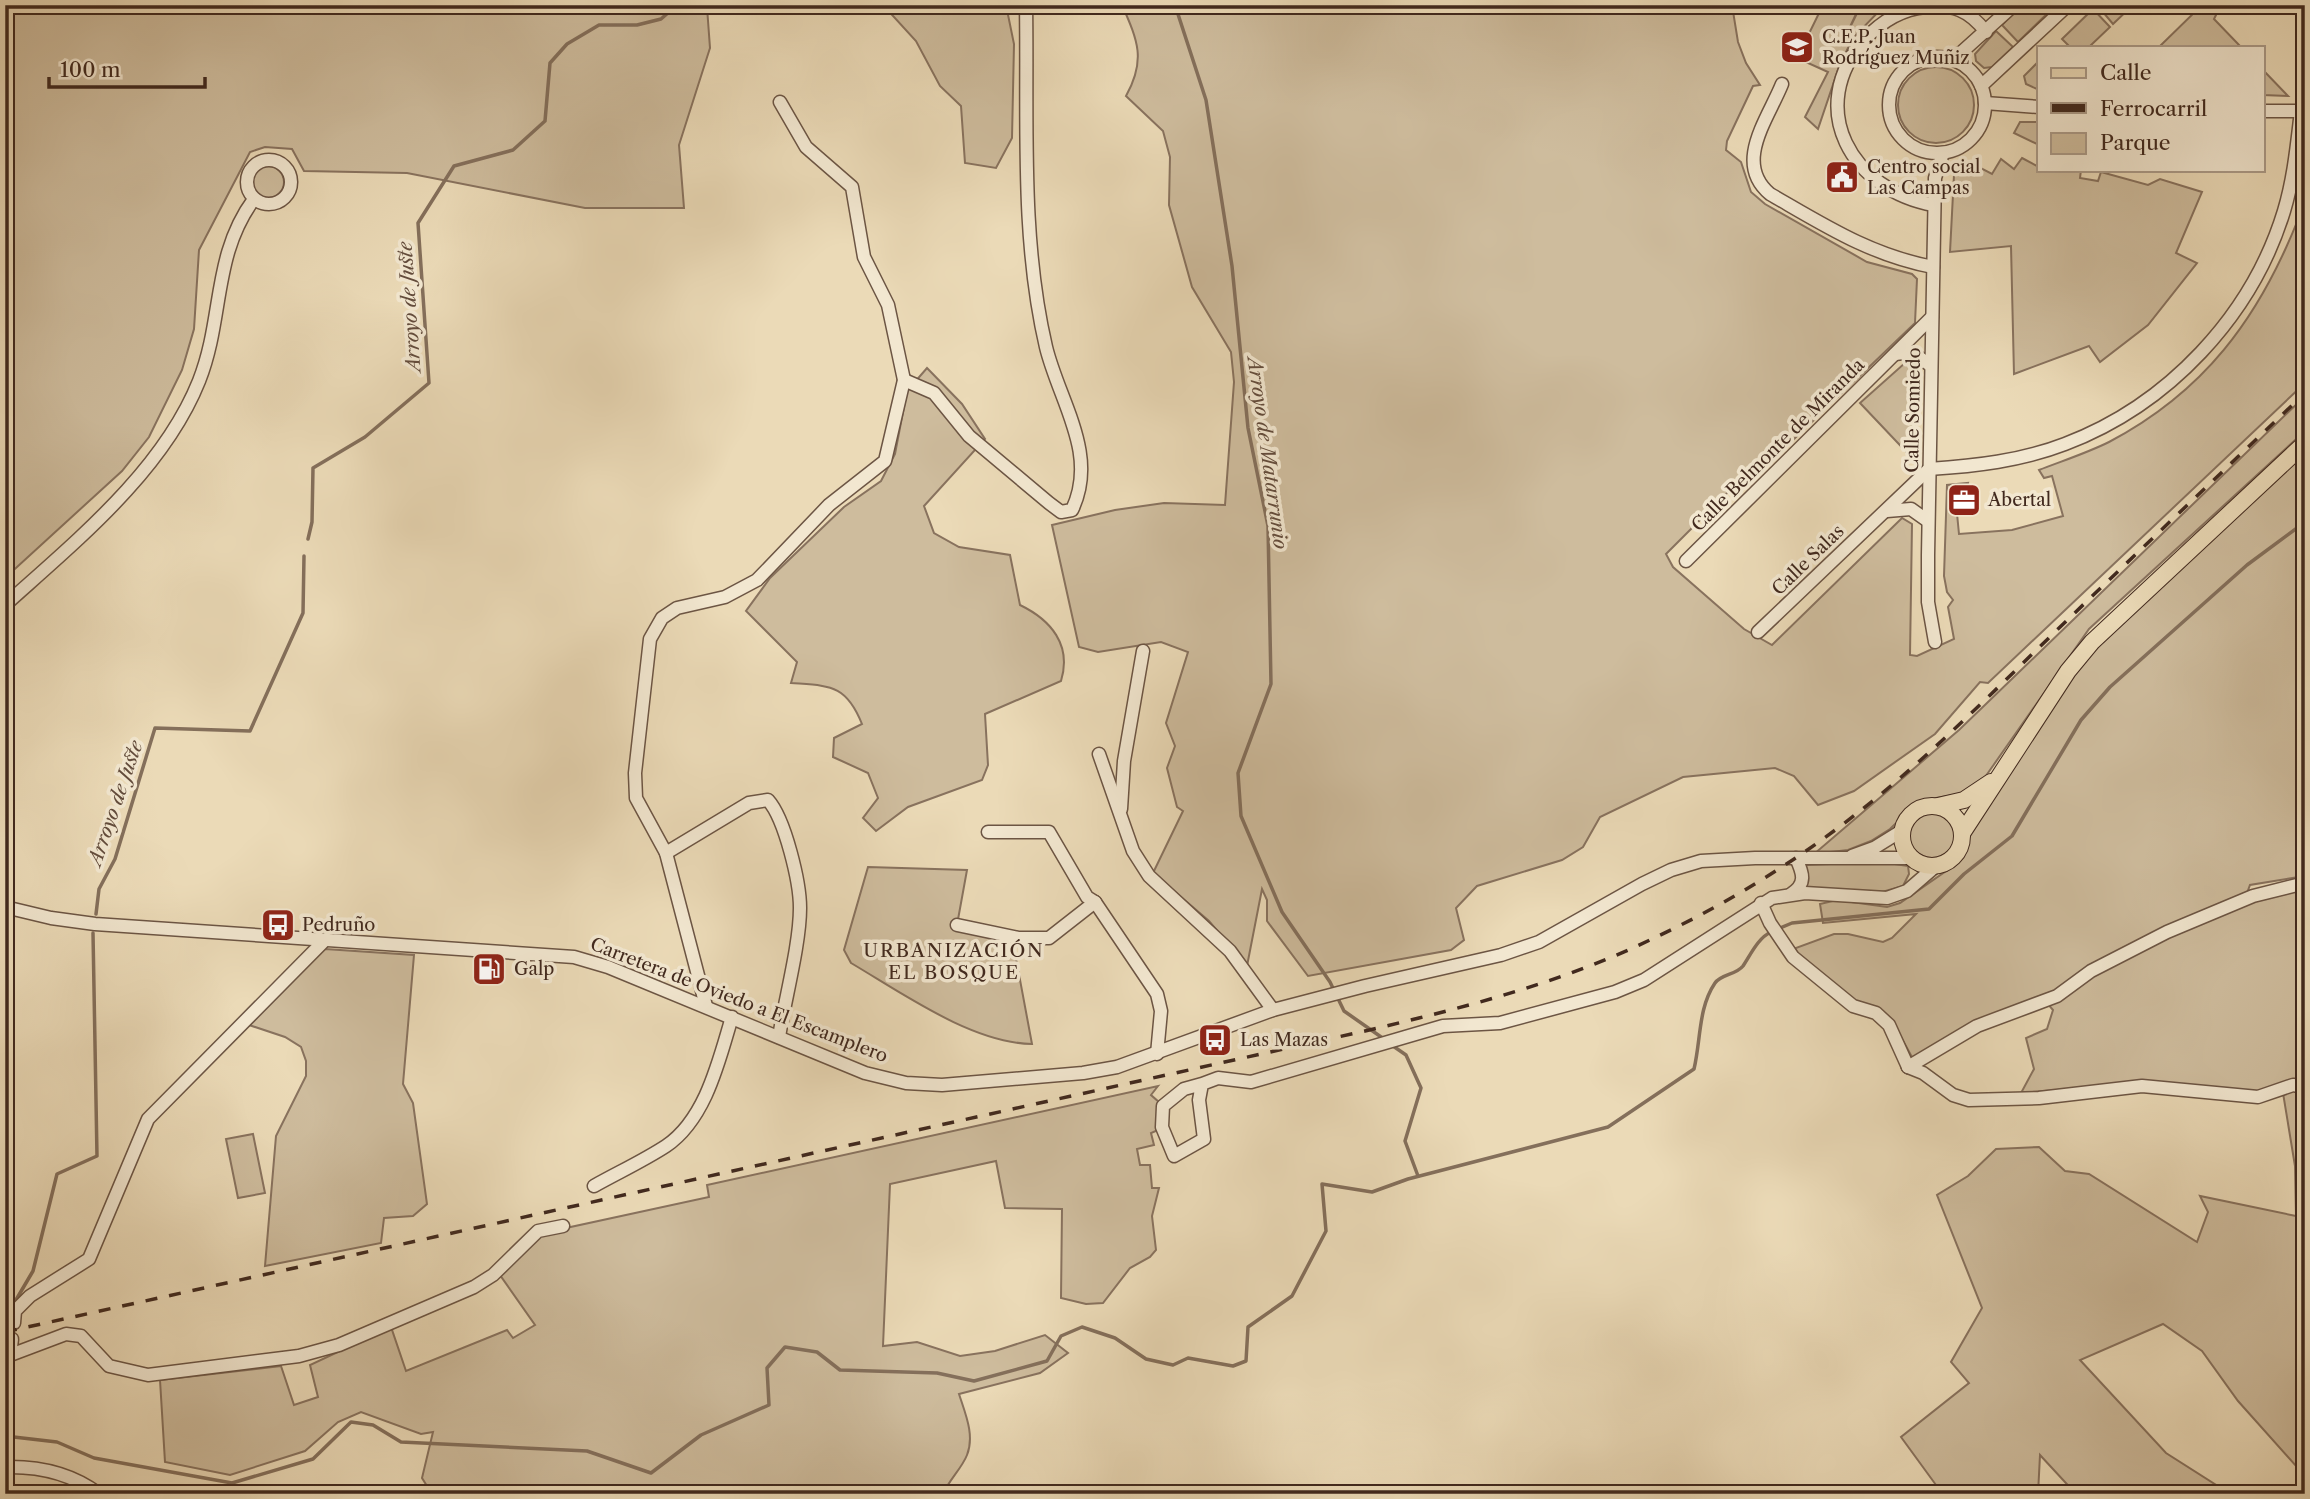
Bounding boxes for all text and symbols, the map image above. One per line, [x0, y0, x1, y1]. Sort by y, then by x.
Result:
place label: C.E.P. Juan Rodríguez Muñiz [1822, 26, 1970, 69]
school or university icon: C.E.P. Juan Rodríguez Muñiz [1778, 28, 1816, 66]
scale bar [49, 46, 205, 90]
legend [2037, 46, 2264, 172]
text: 100 m [60, 57, 121, 82]
text: Calle [2100, 60, 2152, 85]
text: Ferrocarril [2100, 96, 2207, 121]
text: Parque [2100, 130, 2171, 155]
place label: Centro social Las Campas [1867, 156, 1980, 199]
public building icon: Centro social Las Campas [1823, 158, 1861, 196]
water label: Arroyo de Juste [393, 240, 426, 376]
street label: Calle Somiedo [1901, 347, 1925, 473]
water label: Arroyo de Matarrunio [1242, 353, 1292, 551]
street label: Calle Belmonte de Miranda [1687, 354, 1869, 536]
office icon: Abertal [1945, 481, 1983, 519]
place label: Abertal [1987, 489, 2051, 511]
street label: Calle Salas [1767, 520, 1849, 600]
water label: Arroyo de Juste [82, 737, 148, 871]
bus stop icon: Pedruño [259, 906, 297, 944]
place label: Pedruño [302, 914, 375, 936]
street label: Carretera de Oviedo a El Escamplero [587, 933, 891, 1067]
district label: URBANIZACIÓN EL BOSQUE [863, 939, 1045, 984]
fuel station icon: Galp [470, 950, 508, 988]
place label: Galp [514, 958, 554, 980]
bus stop icon: Las Mazas [1196, 1021, 1234, 1059]
place label: Las Mazas [1240, 1029, 1328, 1051]

